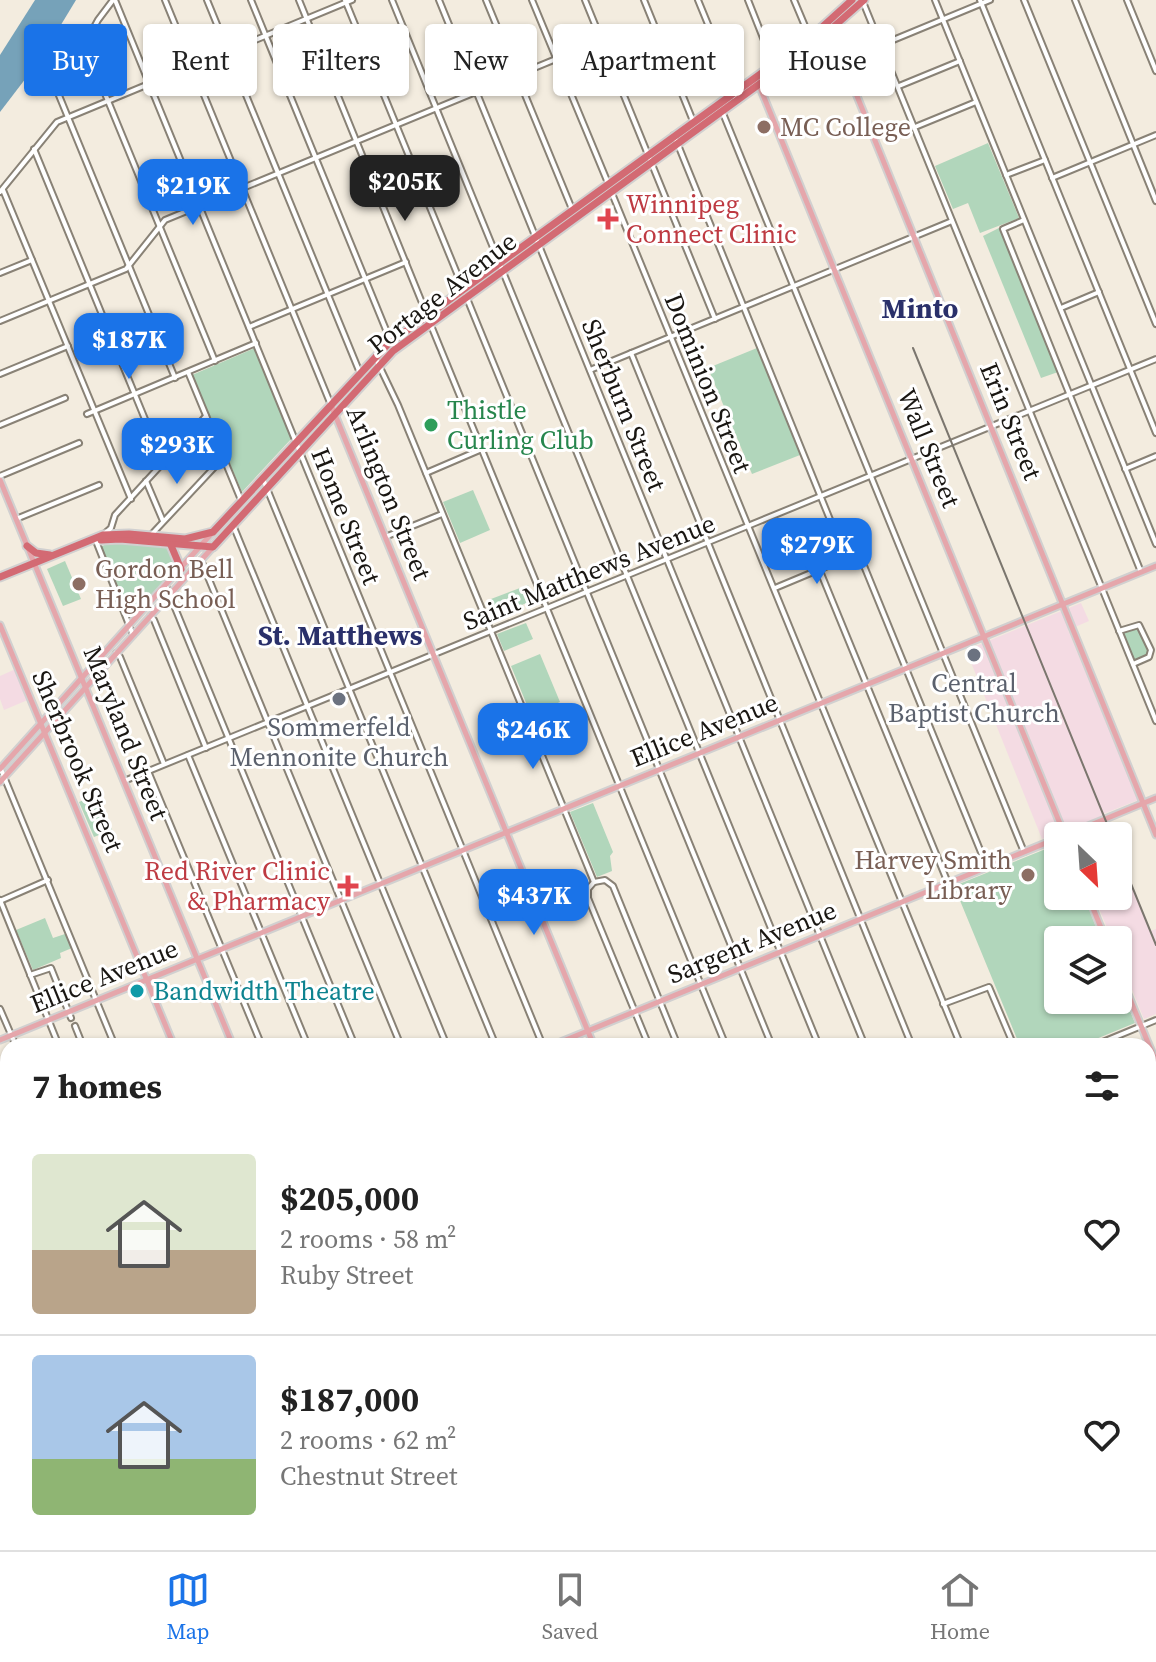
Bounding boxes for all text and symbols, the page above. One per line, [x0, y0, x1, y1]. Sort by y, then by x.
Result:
chip: Buy [24, 24, 127, 96]
chip: Rent [143, 24, 257, 96]
chip: Filters [273, 24, 409, 96]
chip: New [425, 24, 537, 96]
chip: Apartment [553, 24, 744, 96]
chip: House [760, 24, 895, 96]
place label: MC College [780, 109, 911, 145]
marker: MC College [755, 118, 773, 136]
pin: $205K [349, 155, 461, 223]
pin: $219K [137, 159, 249, 227]
text: $205K [368, 163, 442, 199]
text: $219K [156, 167, 230, 203]
place label: Winnipeg Connect Clinic [626, 186, 797, 252]
marker: Winnipeg Connect Clinic [597, 208, 619, 230]
street label: Portage Avenue [360, 223, 524, 363]
street label: Dominion Street [656, 288, 761, 479]
district label: Minto [882, 289, 959, 327]
pin: $187K [73, 313, 185, 381]
street label: Sherburn Street [573, 314, 675, 497]
text: $187K [92, 321, 166, 357]
street label: Erin Street [971, 357, 1051, 485]
street label: Wall Street [889, 383, 969, 513]
place label: Thistle Curling Club [447, 392, 594, 458]
street label: Arlington Street [338, 401, 440, 586]
marker: Thistle Curling Club [422, 416, 440, 434]
pin: $293K [121, 418, 233, 486]
text: $293K [140, 426, 214, 462]
street label: Home Street [302, 442, 390, 590]
street label: Saint Matthews Avenue [458, 505, 720, 639]
pin: $279K [761, 518, 873, 586]
text: $279K [780, 526, 854, 562]
place label: Gordon Bell High School [95, 551, 236, 617]
marker: Gordon Bell High School [70, 575, 88, 593]
district label: St. Matthews [258, 616, 423, 654]
street label: Maryland Street [75, 641, 177, 826]
marker: Central Baptist Church [965, 646, 983, 664]
street label: Sherbrook Street [23, 665, 133, 858]
place label: Central Baptist Church [888, 665, 1060, 731]
street label: Ellice Avenue [625, 684, 783, 776]
marker: Sommerfeld Mennonite Church [330, 690, 348, 708]
pin: $246K [477, 703, 589, 771]
place label: Sommerfeld Mennonite Church [229, 709, 449, 775]
text: $246K [496, 711, 570, 747]
north arrow [1044, 822, 1132, 910]
map controls [1044, 822, 1132, 1014]
place label: Harvey Smith Library [854, 842, 1013, 908]
place label: Red River Clinic & Pharmacy [144, 853, 331, 919]
marker: Harvey Smith Library [1019, 866, 1037, 884]
pin: $437K [478, 869, 590, 937]
marker: Red River Clinic & Pharmacy [337, 875, 359, 897]
text: $437K [497, 877, 571, 913]
street label: Sargent Avenue [662, 892, 842, 992]
button: layers [1044, 926, 1132, 1014]
street label: Ellice Avenue [25, 930, 183, 1022]
place label: Bandwidth Theatre [153, 973, 375, 1009]
marker: Bandwidth Theatre [128, 982, 146, 1000]
text: 7 homes [32, 1063, 162, 1109]
icon: filters [1080, 1064, 1124, 1108]
text: $205,000 [280, 1175, 419, 1221]
icon: home [96, 1186, 192, 1282]
icon: heart [1080, 1212, 1124, 1256]
text: 2 rooms · 58 m² [280, 1221, 456, 1257]
text: Ruby Street [280, 1257, 413, 1293]
text: $187,000 [280, 1376, 419, 1422]
icon: home [96, 1387, 192, 1483]
icon: heart [1080, 1413, 1124, 1457]
text: 2 rooms · 62 m² [280, 1422, 456, 1458]
text: Chestnut Street [280, 1458, 458, 1494]
tab: Map [166, 1568, 210, 1646]
tab: Saved [542, 1568, 598, 1646]
tab: Home [930, 1568, 990, 1646]

